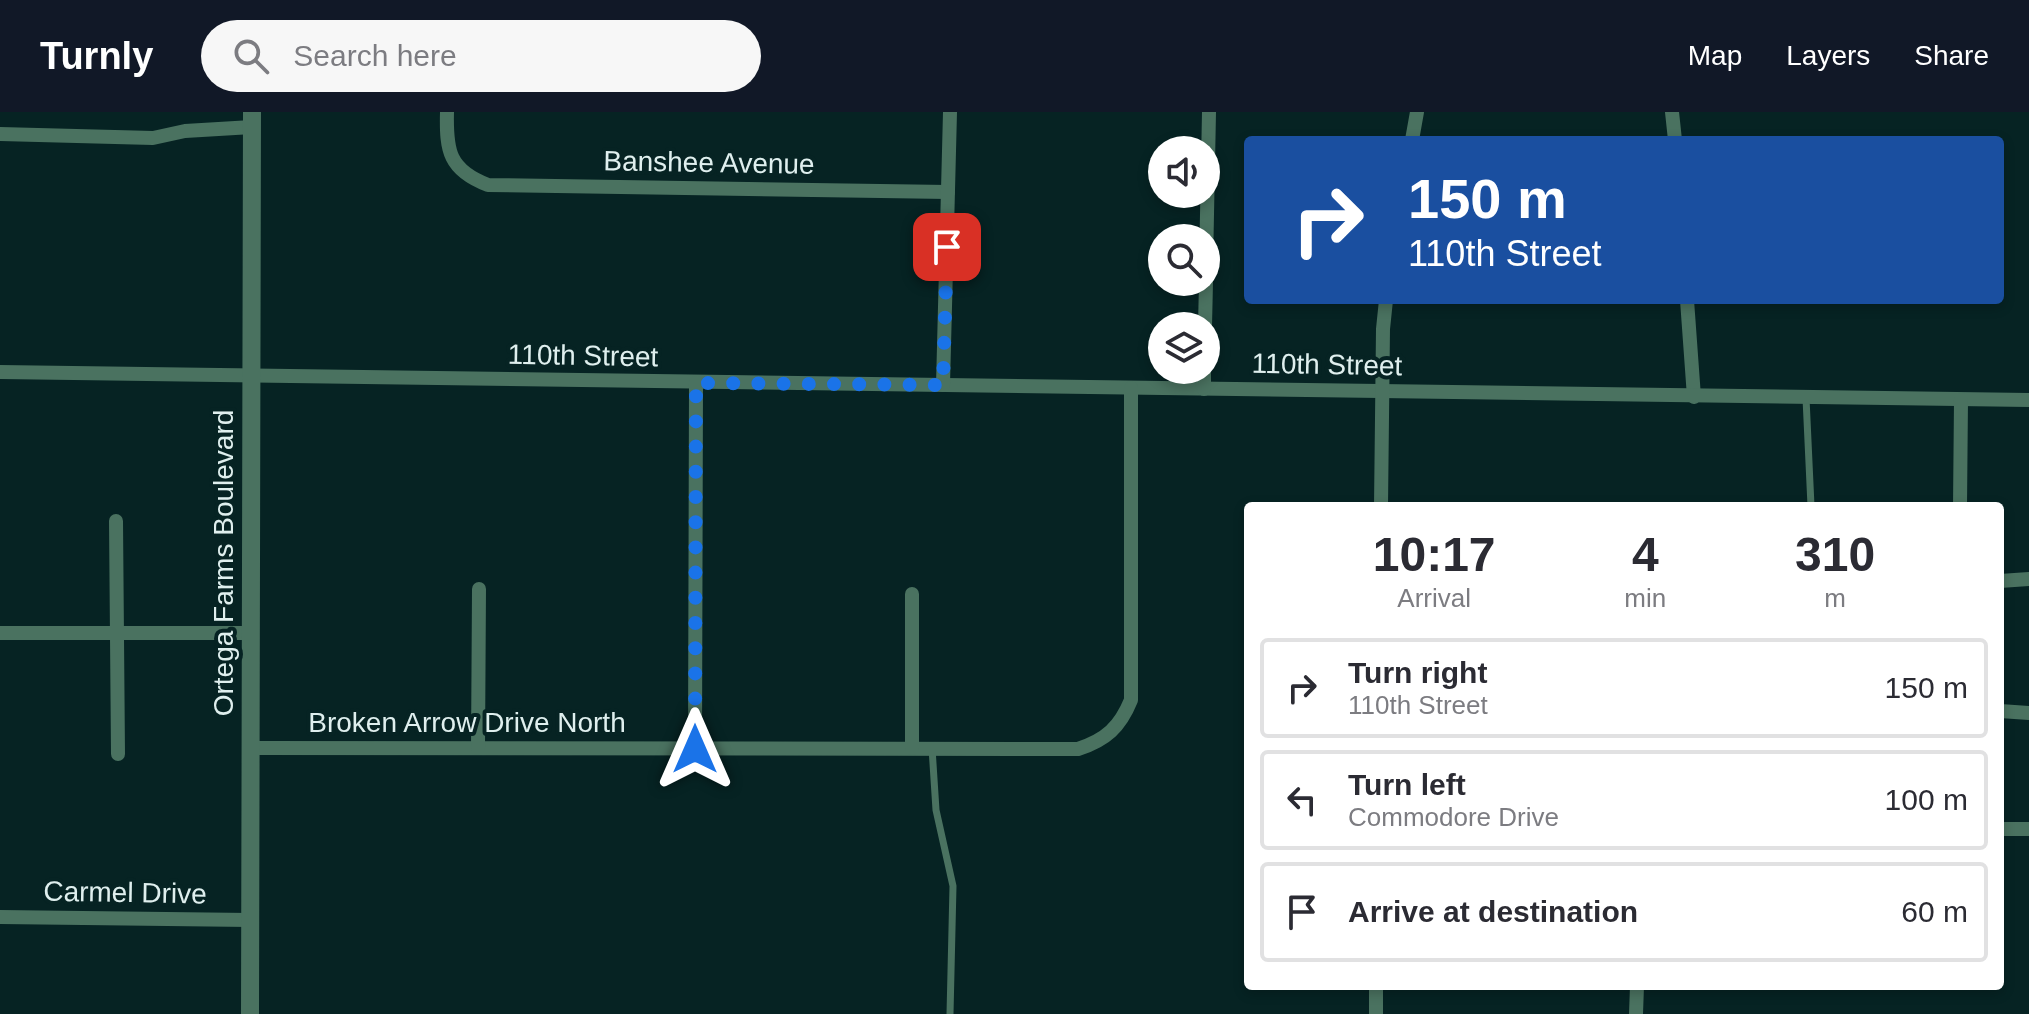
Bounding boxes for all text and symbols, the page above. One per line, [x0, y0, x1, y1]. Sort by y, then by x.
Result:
search box [201, 20, 761, 92]
icon: search [229, 34, 273, 78]
text: Turnly [40, 35, 153, 77]
text: Search here [293, 39, 457, 72]
text: Map [1688, 40, 1742, 71]
text: Layers [1786, 40, 1870, 71]
text: Share [1914, 40, 1989, 71]
map controls [1148, 136, 1220, 384]
button: sound [1148, 136, 1220, 208]
street label: Banshee Avenue [603, 145, 815, 180]
text: 150 m [1408, 167, 1567, 230]
icon: right [1276, 168, 1380, 272]
pin [913, 213, 981, 281]
button: search [1148, 224, 1220, 296]
icon: arrive [925, 225, 969, 269]
text: 110th Street [1408, 233, 1601, 274]
button: layers [1148, 312, 1220, 384]
street label: 110th Street [507, 339, 659, 372]
street label: 110th Street [1251, 348, 1403, 381]
street label: Ortega Farms Boulevard [208, 410, 239, 716]
text: 10:17 [1373, 528, 1496, 581]
text: 4 [1632, 528, 1659, 581]
text: 310 [1795, 528, 1875, 581]
text: Arrival [1397, 583, 1471, 613]
text: min [1624, 583, 1666, 613]
text: m [1824, 583, 1846, 613]
text: Turn right [1348, 656, 1487, 689]
icon: right [1280, 666, 1324, 710]
text: 150 m [1885, 671, 1968, 704]
text: 110th Street [1348, 690, 1488, 720]
street label: Broken Arrow Drive North [308, 707, 626, 738]
position arrow [653, 707, 737, 791]
text: Turn left [1348, 768, 1466, 801]
icon: left [1280, 778, 1324, 822]
text: 100 m [1885, 783, 1968, 816]
text: Commodore Drive [1348, 802, 1559, 832]
street label: Carmel Drive [43, 876, 207, 909]
icon: arrive [1280, 890, 1324, 934]
text: Arrive at destination [1348, 895, 1638, 928]
text: 60 m [1901, 895, 1968, 928]

